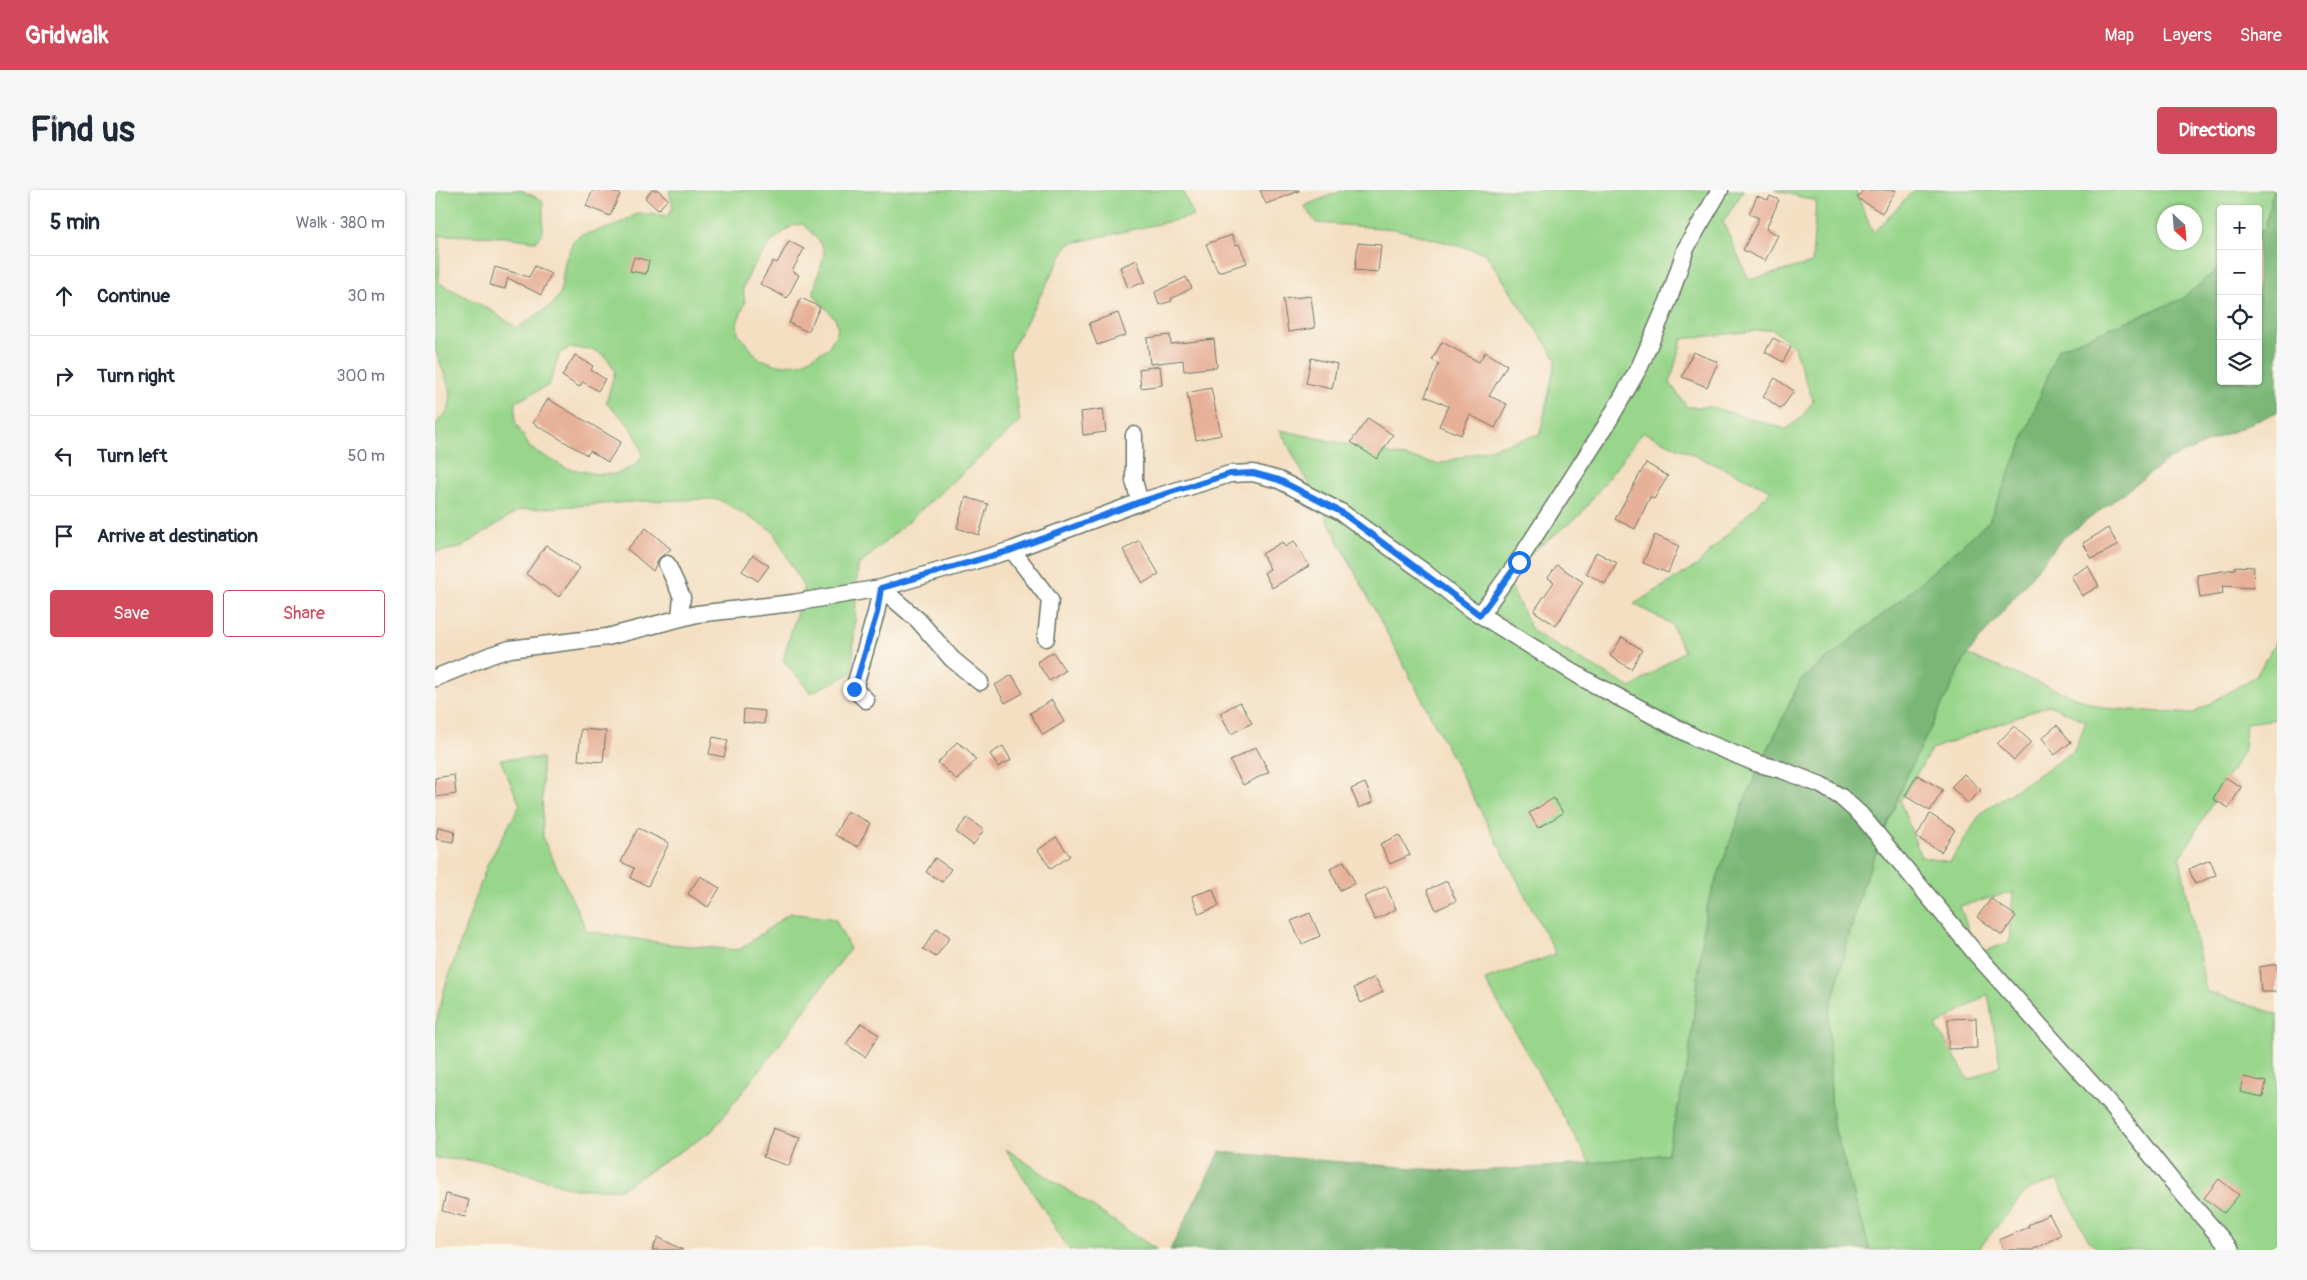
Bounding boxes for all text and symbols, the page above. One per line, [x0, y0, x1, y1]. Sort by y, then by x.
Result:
text: Gridwalk [25, 21, 109, 50]
text: Map [2105, 24, 2134, 47]
text: Layers [2162, 24, 2212, 47]
text: Share [2240, 24, 2282, 47]
button: Directions [2157, 107, 2277, 154]
text: Find us [30, 108, 135, 152]
north arrow [2157, 205, 2202, 250]
map controls [2217, 205, 2262, 385]
button: + [2217, 205, 2262, 250]
text: 5 min [50, 209, 100, 236]
text: Walk · 380 m [296, 213, 385, 233]
button: − [2217, 250, 2262, 295]
icon: ahead [50, 282, 78, 310]
text: Continue [97, 284, 170, 308]
text: 30 m [347, 286, 385, 306]
button: locate [2217, 295, 2262, 340]
button: layers [2217, 340, 2262, 385]
icon: right [50, 362, 78, 390]
text: Turn right [97, 364, 175, 388]
text: 300 m [337, 366, 385, 386]
icon: left [50, 442, 78, 470]
text: Turn left [97, 444, 167, 468]
text: 50 m [348, 446, 385, 466]
icon: arrive [50, 522, 78, 550]
text: Arrive at destination [97, 524, 258, 548]
route start [1508, 551, 1531, 574]
button: Save [50, 590, 213, 637]
button: Share [223, 590, 385, 637]
route end [843, 678, 866, 701]

